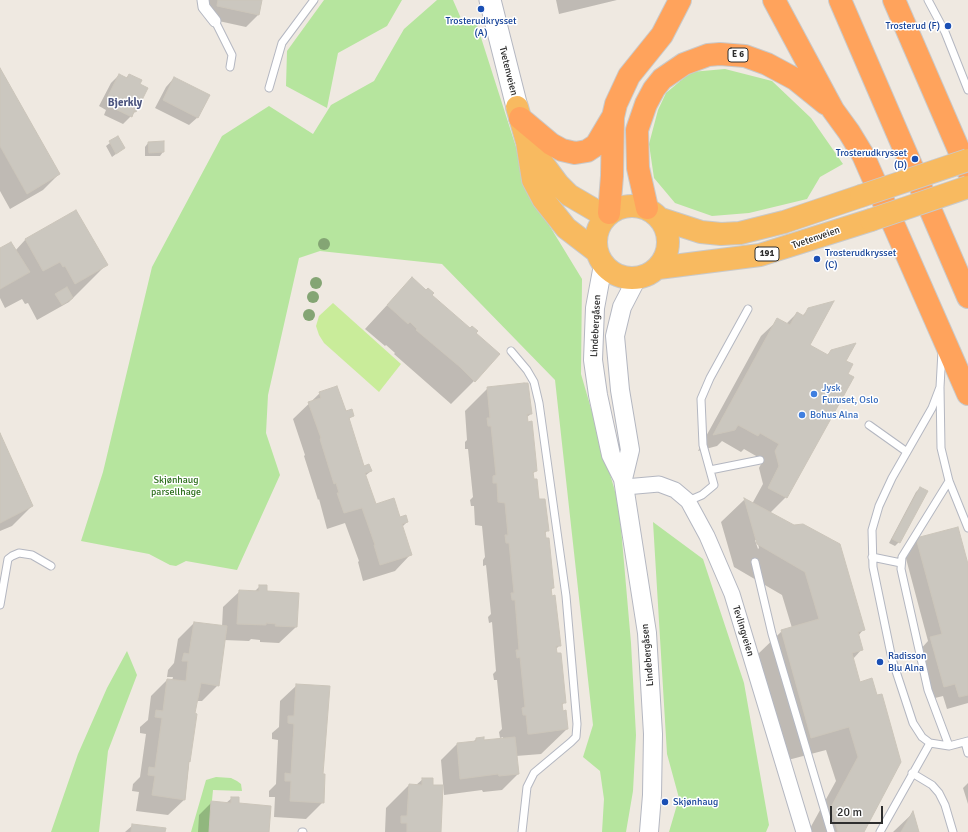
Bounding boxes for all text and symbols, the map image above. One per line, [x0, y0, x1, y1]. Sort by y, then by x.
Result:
marker: Trosterudkrysset (A) [476, 4, 486, 14]
place label: Trosterudkrysset (A) [445, 15, 517, 38]
place label: Trosterud (F) [886, 20, 940, 32]
marker: Trosterud (F) [943, 21, 953, 31]
street label: Tvetenveien [496, 45, 520, 97]
road number: E 6 [728, 48, 748, 62]
district label: Bjerkly [108, 96, 142, 110]
place label: Trosterudkrysset (D) [836, 147, 907, 170]
marker: Trosterudkrysset (D) [910, 154, 920, 164]
street label: Tvetenveien [790, 224, 842, 252]
road number: 191 [755, 247, 779, 261]
place label: Trosterudkrysset (C) [825, 247, 896, 270]
marker: Trosterudkrysset (C) [812, 254, 822, 264]
street label: Lindebergåsen [588, 294, 604, 358]
place label: Jysk Furuset, Oslo [822, 382, 878, 406]
marker: Jysk Furuset, Oslo [809, 389, 819, 399]
place label: Bohus Alna [810, 409, 858, 421]
marker: Bohus Alna [797, 410, 807, 420]
park label: Skjønhaug parsellhage [151, 474, 201, 498]
street label: Tevlingveien [730, 604, 756, 658]
street label: Lindebergåsen [639, 623, 657, 687]
place label: Radisson Blu Alna [888, 650, 926, 674]
marker: Radisson Blu Alna [875, 657, 885, 667]
place label: Skjønhaug [673, 796, 718, 808]
marker: Skjønhaug [660, 797, 670, 807]
scale bar [832, 798, 885, 824]
text: 20 m [837, 805, 862, 820]

